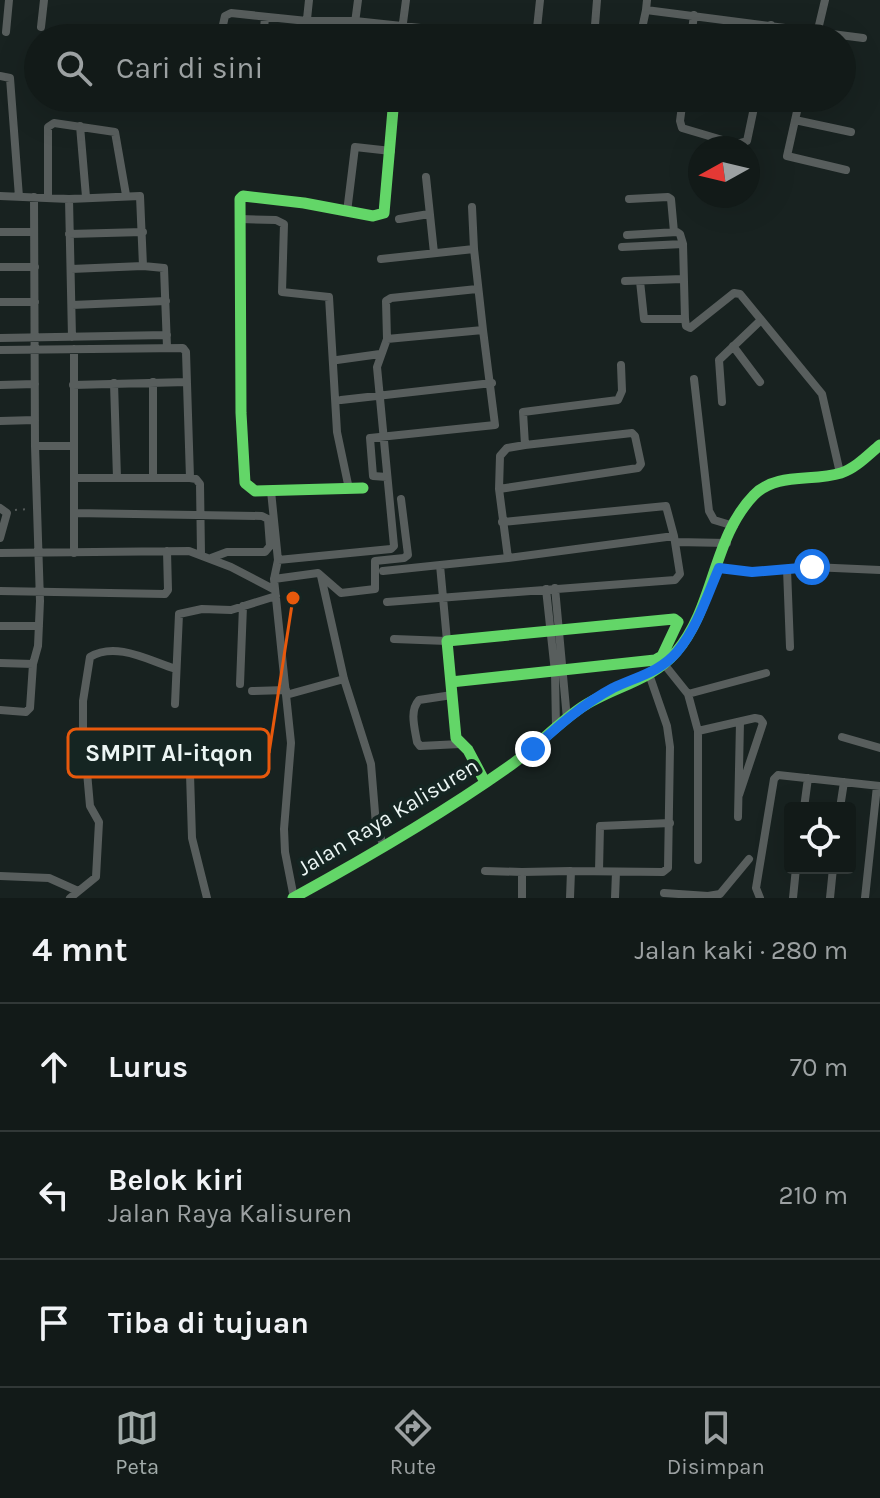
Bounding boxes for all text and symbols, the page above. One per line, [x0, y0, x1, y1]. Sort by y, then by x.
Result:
search box [24, 24, 856, 112]
icon: search [52, 46, 96, 90]
text: Cari di sini [116, 50, 263, 86]
north arrow [688, 136, 760, 208]
route start [794, 549, 830, 585]
callout: SMPIT Al-itqon [68, 729, 269, 777]
route end [515, 731, 551, 767]
text: SMPIT Al-itqon [85, 739, 253, 767]
street label: Jalan Raya Kalisuren [293, 753, 483, 881]
map controls [784, 802, 856, 874]
button: locate [784, 802, 856, 874]
text: 4 mnt [32, 930, 128, 970]
text: Jalan kaki · 280 m [634, 935, 848, 966]
icon: ahead [32, 1045, 76, 1089]
text: Lurus [108, 1049, 188, 1085]
text: 70 m [790, 1052, 848, 1083]
text: Belok kiri [108, 1162, 244, 1198]
icon: left [32, 1173, 76, 1217]
text: 210 m [778, 1180, 848, 1211]
text: Jalan Raya Kalisuren [108, 1198, 352, 1229]
icon: arrive [32, 1301, 76, 1345]
text: Tiba di tujuan [108, 1305, 309, 1341]
tab: Peta [115, 1406, 159, 1480]
tab: Rute [390, 1406, 436, 1480]
tab: Disimpan [667, 1406, 765, 1480]

